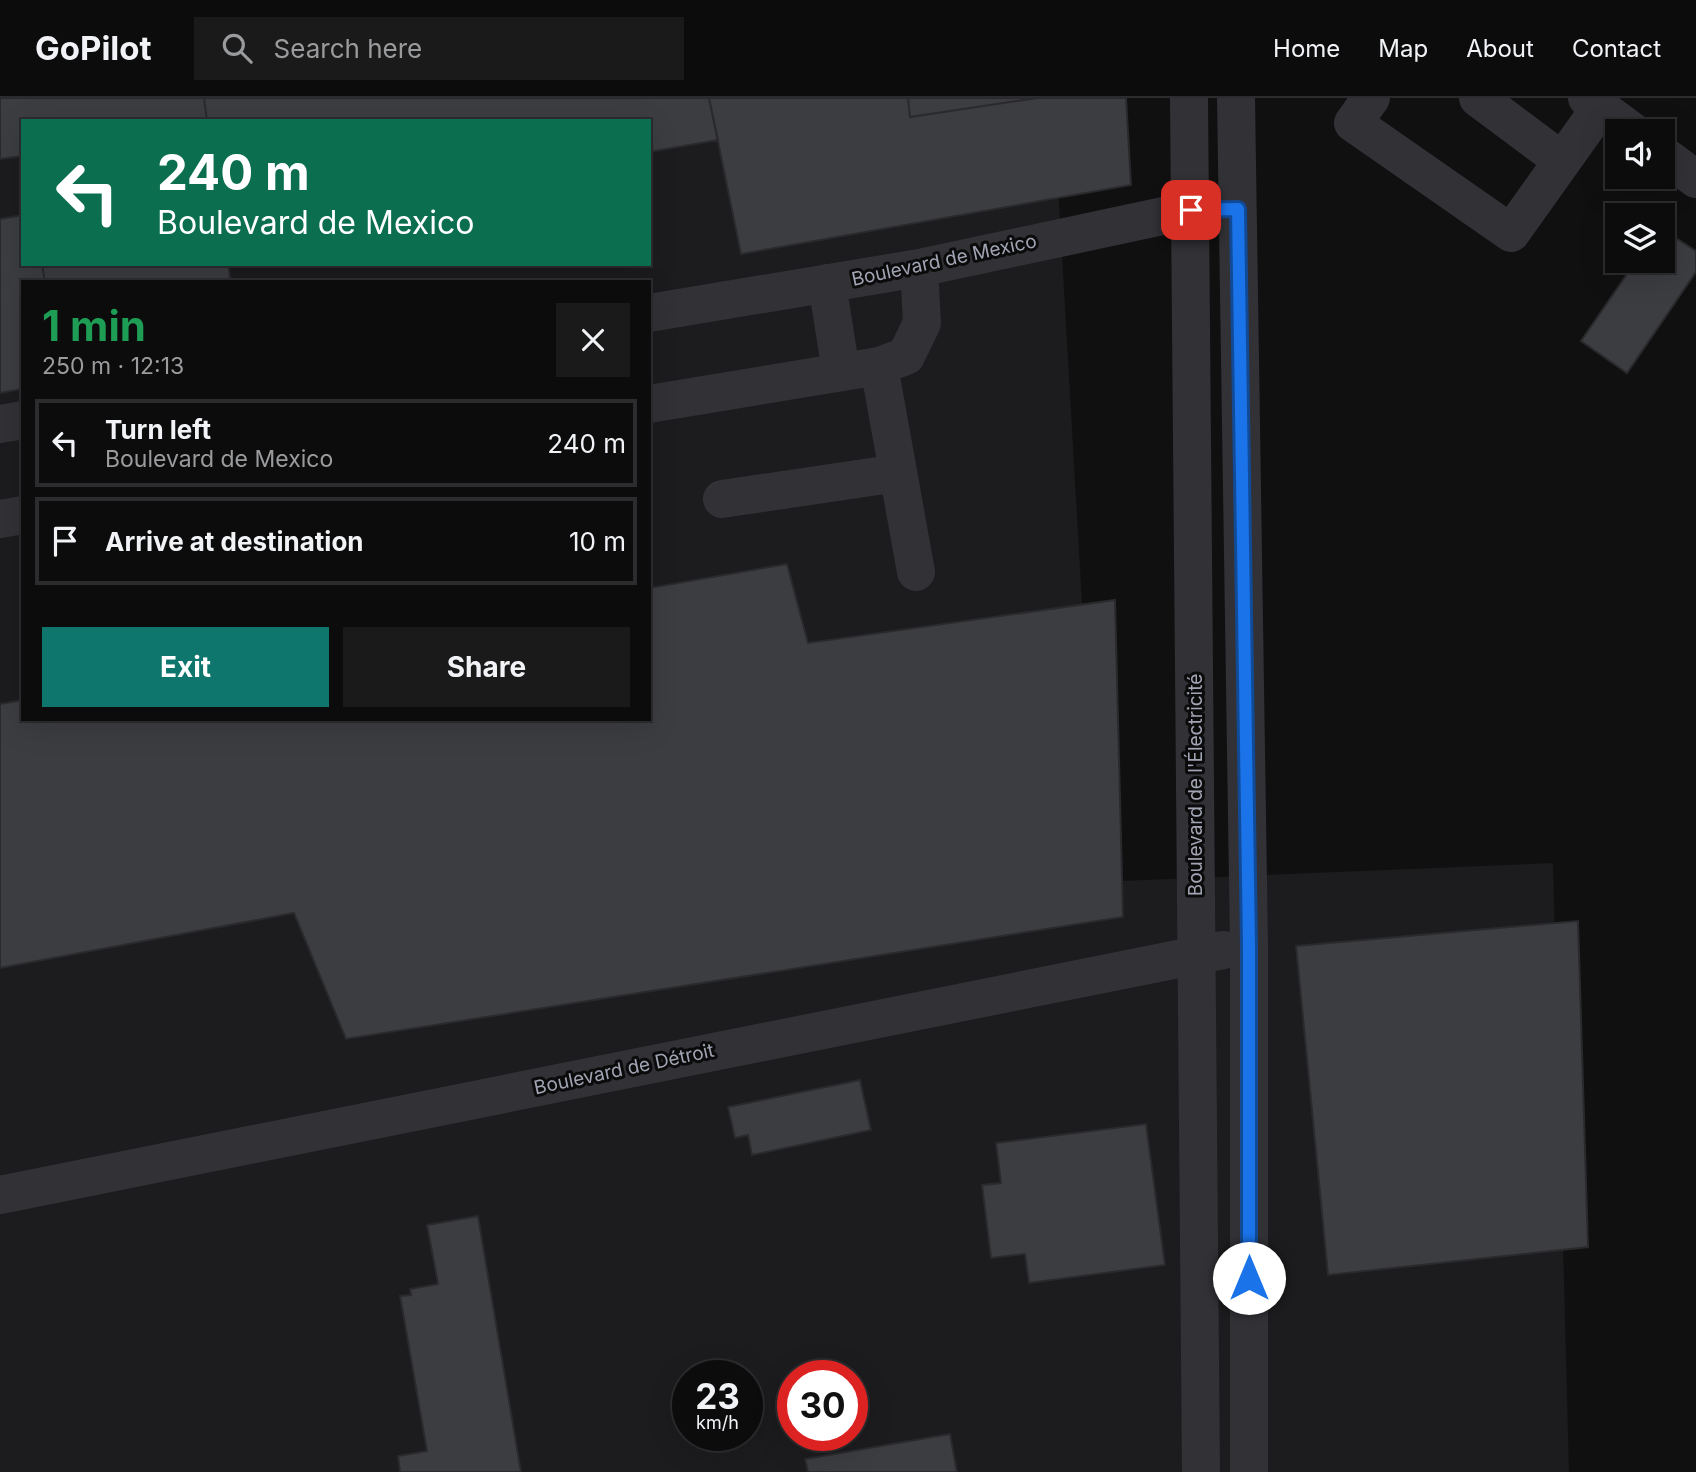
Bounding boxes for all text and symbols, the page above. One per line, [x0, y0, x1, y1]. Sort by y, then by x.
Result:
search box [194, 17, 684, 80]
text: GoPilot [35, 28, 152, 68]
icon: search [218, 29, 256, 67]
text: Search here [274, 33, 422, 64]
text: Home [1273, 34, 1340, 63]
text: Map [1378, 34, 1428, 63]
text: About [1466, 34, 1534, 63]
text: Contact [1572, 34, 1661, 63]
map controls [1605, 119, 1675, 273]
button: sound [1605, 119, 1675, 189]
text: 240 m [157, 143, 310, 202]
icon: left [42, 147, 133, 238]
pin [1161, 180, 1221, 240]
icon: arrive [1172, 191, 1210, 229]
text: Boulevard de Mexico [157, 203, 475, 242]
button: layers [1605, 203, 1675, 273]
street label: Boulevard de Mexico [849, 229, 1039, 291]
text: 1 min [42, 300, 146, 351]
button: close [556, 303, 630, 377]
text: 250 m · 12:13 [42, 352, 184, 380]
text: Turn left [105, 414, 211, 445]
icon: left [46, 424, 84, 462]
text: 240 m [547, 428, 626, 459]
text: Boulevard de Mexico [105, 445, 333, 473]
icon: arrive [46, 522, 84, 560]
text: Arrive at destination [105, 526, 364, 557]
text: 10 m [569, 526, 626, 557]
button: Exit [42, 627, 329, 707]
button: Share [343, 627, 630, 707]
street label: Boulevard de l'Électricité [1183, 674, 1207, 896]
street label: Boulevard de Détroit [532, 1039, 716, 1099]
position arrow [1212, 1241, 1286, 1315]
speed limit sign: 30 [777, 1360, 868, 1451]
text: 23 [695, 1375, 740, 1417]
text: km/h [696, 1412, 739, 1433]

